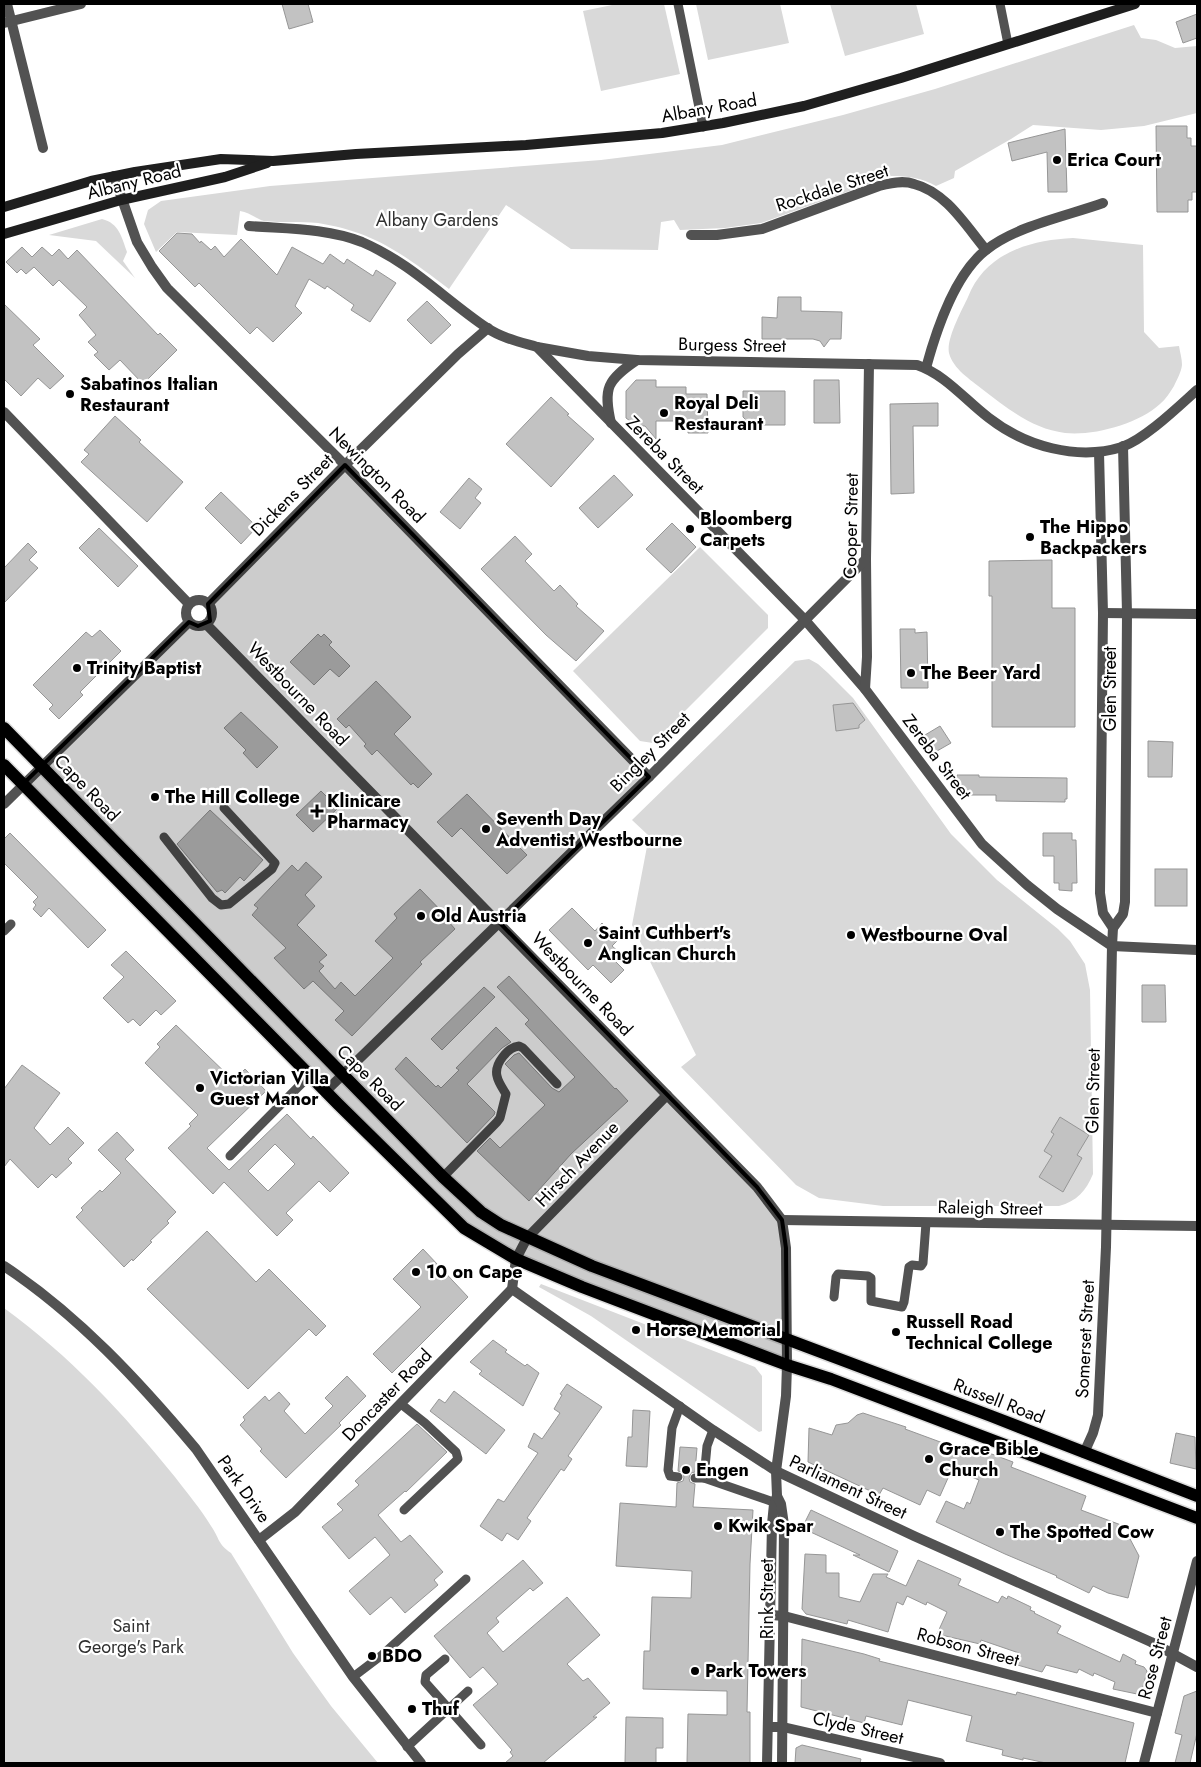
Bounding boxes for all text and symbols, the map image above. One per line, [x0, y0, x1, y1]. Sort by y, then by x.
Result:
street label: Albany Road [659, 87, 759, 129]
place label: Erica Court [1067, 147, 1161, 173]
marker: Erica Court [1051, 154, 1063, 166]
street label: Rockdale Street [772, 157, 892, 218]
street label: Albany Road [84, 158, 184, 206]
park label: Albany Gardens [376, 207, 498, 233]
street label: Burgess Street [678, 331, 787, 359]
place label: Sabatinos Italian Restaurant [80, 371, 218, 418]
marker: Sabatinos Italian Restaurant [64, 388, 76, 400]
place label: Royal Deli Restaurant [674, 390, 763, 437]
marker: Royal Deli Restaurant [658, 407, 670, 419]
street label: Zereba Street [620, 410, 710, 500]
street label: Newington Road [323, 421, 431, 529]
street label: Dickens Street [245, 447, 340, 542]
street label: Cooper Street [837, 472, 865, 579]
place label: Bloomberg Carpets [700, 506, 792, 553]
place label: The Hippo Backpackers [1040, 514, 1147, 561]
marker: Bloomberg Carpets [684, 523, 696, 535]
marker: The Hippo Backpackers [1024, 531, 1036, 543]
street label: Westbourne Road [241, 636, 355, 752]
street label: Glen Street [1097, 646, 1123, 732]
place label: Trinity Baptist [87, 655, 202, 681]
place label: The Beer Yard [921, 660, 1041, 686]
marker: Trinity Baptist [71, 662, 83, 674]
marker: The Beer Yard [905, 667, 917, 679]
street label: Bingley Street [604, 706, 696, 798]
street label: Zereba Street [896, 709, 978, 806]
street label: Cape Road [48, 748, 126, 828]
place label: The Hill College [165, 784, 300, 810]
place label: Klinicare Pharmacy [327, 788, 409, 835]
marker: The Hill College [149, 791, 161, 803]
marker: Klinicare Pharmacy [311, 805, 323, 817]
place label: Seventh Day Adventist Westbourne [495, 806, 682, 853]
marker: Seventh Day Adventist Westbourne [480, 823, 492, 835]
place label: Old Austria [431, 903, 526, 929]
marker: Old Austria [415, 910, 427, 922]
place label: Saint Cuthbert's Anglican Church [597, 920, 736, 967]
place label: Westbourne Oval [861, 922, 1008, 948]
street label: Westbourne Road [525, 926, 639, 1042]
marker: Westbourne Oval [845, 929, 857, 941]
marker: Saint Cuthbert's Anglican Church [582, 937, 594, 949]
street label: Cape Road [331, 1039, 409, 1117]
street label: Glen Street [1079, 1048, 1107, 1134]
place label: Victorian Villa Guest Manor [209, 1065, 329, 1112]
marker: Victorian Villa Guest Manor [194, 1082, 206, 1094]
street label: Hirsch Avenue [529, 1115, 625, 1213]
street label: Raleigh Street [937, 1194, 1043, 1222]
place label: 10 on Cape [426, 1259, 523, 1285]
marker: 10 on Cape [410, 1266, 422, 1278]
street label: Somerset Street [1069, 1279, 1101, 1399]
place label: Russell Road Technical College [906, 1309, 1052, 1356]
place label: Horse Memorial [646, 1317, 781, 1343]
marker: Horse Memorial [630, 1324, 642, 1336]
marker: Russell Road Technical College [890, 1326, 902, 1338]
street label: Doncaster Road [336, 1343, 438, 1447]
street label: Russell Road [950, 1372, 1048, 1430]
place label: Grace Bible Church [939, 1436, 1039, 1483]
street label: Parliament Street [785, 1448, 912, 1526]
street label: Park Drive [211, 1450, 277, 1528]
marker: Grace Bible Church [923, 1453, 935, 1465]
place label: Engen [696, 1457, 749, 1483]
marker: Engen [680, 1464, 692, 1476]
place label: Kwik Spar [728, 1513, 814, 1539]
place label: The Spotted Cow [1010, 1519, 1154, 1545]
marker: Kwik Spar [712, 1520, 724, 1532]
marker: The Spotted Cow [994, 1526, 1006, 1538]
street label: Rink Street [754, 1558, 780, 1639]
park label: Saint George's Park [78, 1613, 184, 1660]
street label: Rose Street [1131, 1613, 1179, 1702]
street label: Robson Street [914, 1621, 1023, 1673]
place label: BDO [382, 1643, 422, 1669]
marker: BDO [366, 1650, 378, 1662]
place label: Park Towers [705, 1658, 807, 1684]
marker: Park Towers [689, 1665, 701, 1677]
place label: Thuf [422, 1696, 460, 1722]
marker: Thuf [406, 1703, 418, 1715]
street label: Clyde Street [810, 1705, 907, 1751]

